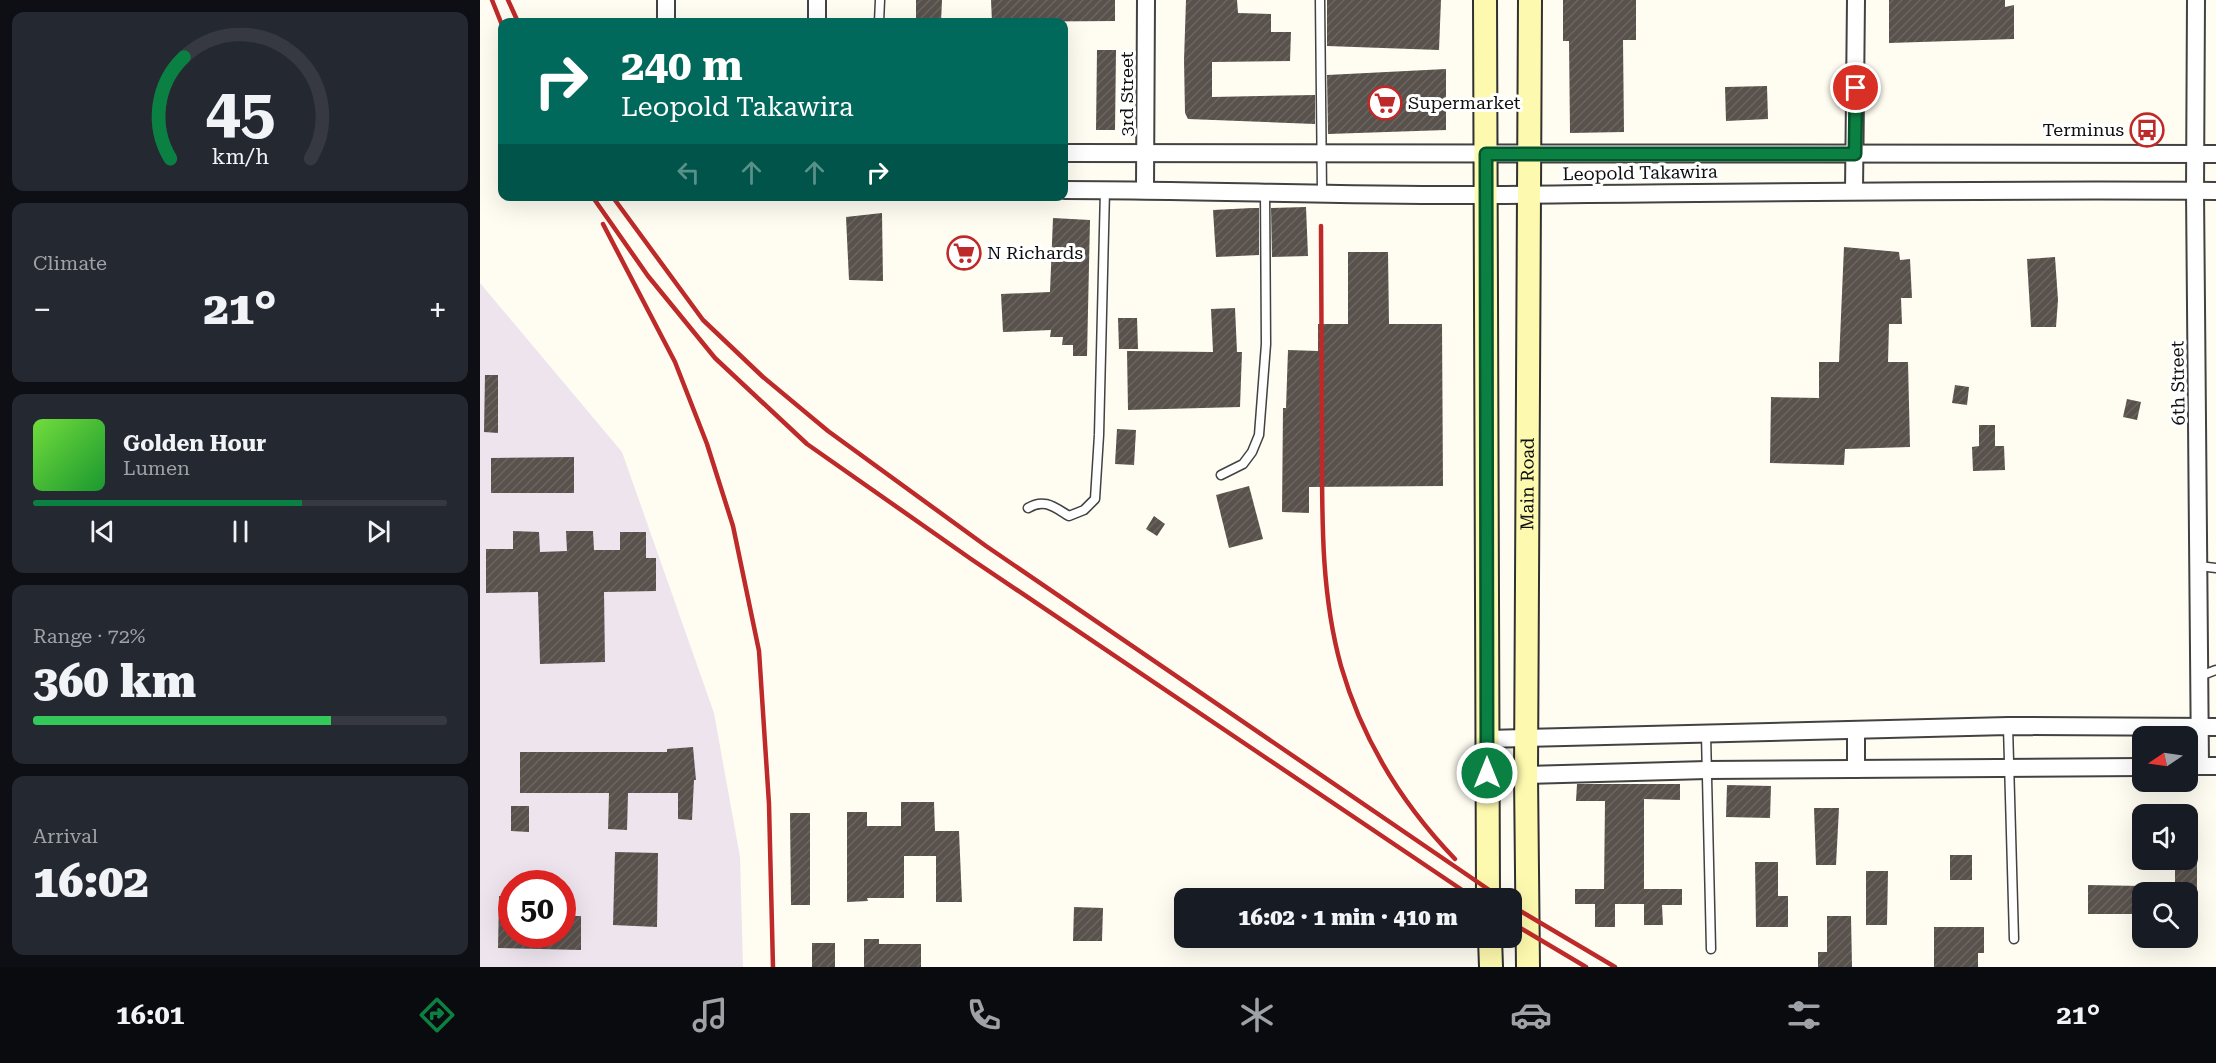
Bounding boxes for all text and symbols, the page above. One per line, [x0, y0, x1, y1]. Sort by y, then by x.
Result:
text: 240 m [621, 41, 743, 90]
icon: right [522, 42, 600, 120]
street label: 3rd Street [1116, 51, 1137, 137]
pin [1830, 62, 1881, 113]
icon: arrive [1839, 71, 1872, 104]
text: 45 [205, 75, 275, 148]
supermarket icon: Supermarket [1367, 85, 1403, 121]
text: Leopold Takawira [621, 91, 854, 123]
place label: Supermarket [1408, 92, 1521, 113]
bus stop icon: Terminus [2129, 112, 2165, 148]
place label: Terminus [2042, 119, 2124, 140]
text: km/h [211, 144, 269, 169]
icon: left [672, 156, 705, 189]
icon: ahead [735, 156, 768, 189]
icon: ahead [798, 156, 831, 189]
icon: right [861, 156, 894, 189]
street label: Leopold Takawira [1562, 161, 1718, 184]
supermarket icon: N Richards [946, 235, 982, 271]
place label: N Richards [987, 242, 1083, 263]
text: Climate [33, 251, 107, 275]
text: 21° [204, 282, 277, 335]
text: − [33, 290, 51, 329]
text: + [429, 290, 447, 329]
street label: 6th Street [2166, 340, 2189, 425]
text: Golden Hour [123, 431, 266, 456]
street label: Main Road [1516, 437, 1538, 531]
text: Lumen [123, 456, 190, 480]
icon: previous [86, 515, 119, 548]
icon: pause [224, 515, 257, 548]
icon: next [362, 515, 395, 548]
text: Range · 72% [33, 624, 145, 648]
text: 360 km [33, 655, 196, 708]
north arrow [2132, 726, 2198, 792]
map controls [2132, 726, 2198, 948]
position arrow [1455, 741, 1519, 805]
button: sound [2132, 804, 2198, 870]
text: Arrival [33, 824, 98, 848]
text: 16:02 [33, 855, 149, 908]
speed limit sign: 50 [498, 870, 576, 948]
button: search [2132, 882, 2198, 948]
text: 16:02 · 1 min · 410 m [1238, 905, 1458, 930]
icon: directions [416, 994, 458, 1036]
icon: music [689, 994, 731, 1036]
icon: phone [963, 994, 1005, 1036]
icon: climate [1236, 994, 1278, 1036]
icon: car [1510, 994, 1552, 1036]
icon: filters [1783, 994, 1825, 1036]
text: 16:01 [116, 999, 185, 1031]
text: 21° [2057, 999, 2100, 1031]

